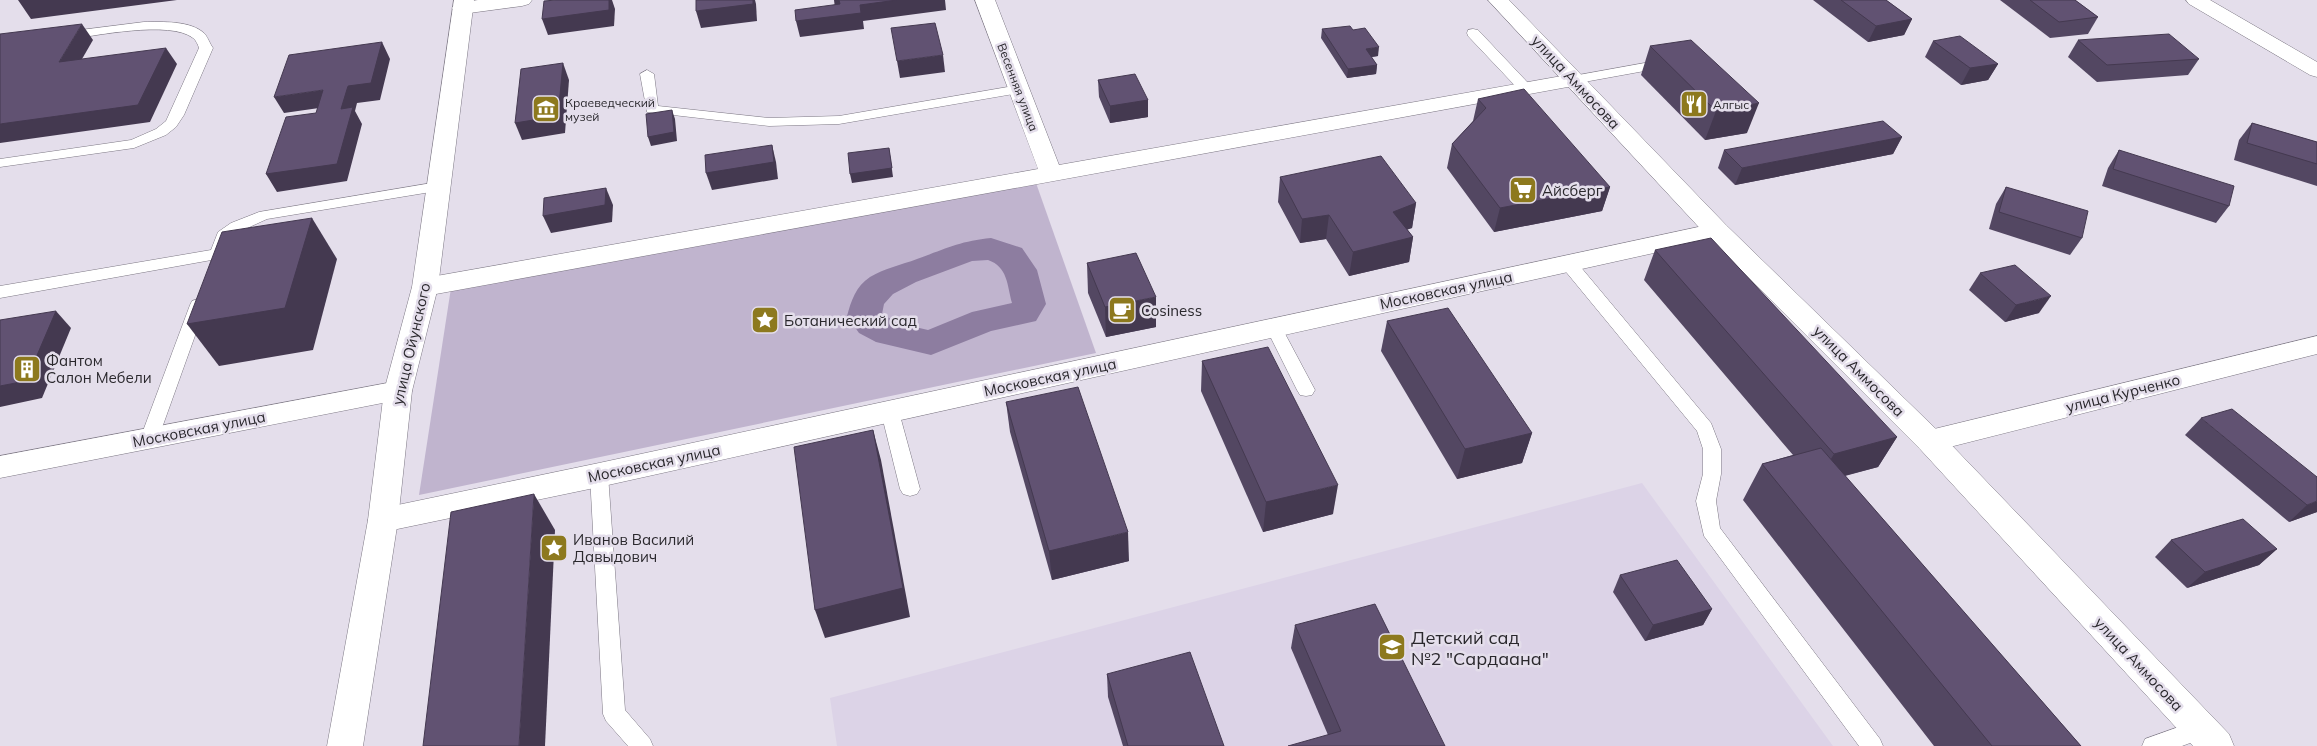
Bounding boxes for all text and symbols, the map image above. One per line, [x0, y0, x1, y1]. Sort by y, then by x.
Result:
street label: улица Аммосова [1528, 31, 1624, 133]
street label: Весенняя улица [994, 41, 1042, 133]
restaurant icon: Алгыс [1679, 89, 1709, 119]
museum icon: Краеведческий музей [531, 94, 561, 124]
place label: Краеведческий музей [565, 95, 655, 124]
place label: Алгыс [1713, 97, 1749, 112]
supermarket icon: Айсберг [1508, 175, 1538, 205]
place label: Айсберг [1542, 181, 1603, 200]
street label: Московская улица [1378, 267, 1514, 313]
street label: улица Ойунского [388, 281, 434, 407]
cafe icon: Cosiness [1107, 295, 1137, 325]
place label: Cosiness [1141, 301, 1202, 320]
place icon: Ботанический сад [750, 305, 780, 335]
place label: Ботанический сад [784, 311, 917, 330]
street label: улица Аммосова [1809, 321, 1909, 421]
place label: Фантом Салон Мебели [46, 351, 152, 387]
building icon: Фантом Салон Мебели [12, 354, 42, 384]
street label: Московская улица [982, 354, 1118, 400]
street label: улица Курченко [2064, 370, 2182, 416]
street label: Московская улица [131, 407, 267, 451]
street label: Московская улица [586, 440, 722, 486]
place label: Иванов Василий Давыдович [573, 530, 694, 566]
place icon: Иванов Василий Давыдович [539, 533, 569, 563]
street label: улица Аммосова [2091, 613, 2187, 715]
place label: Детский сад №2 "Сардаана" [1411, 626, 1549, 670]
school or university icon: Детский сад №2 "Сардаана" [1377, 632, 1407, 662]

